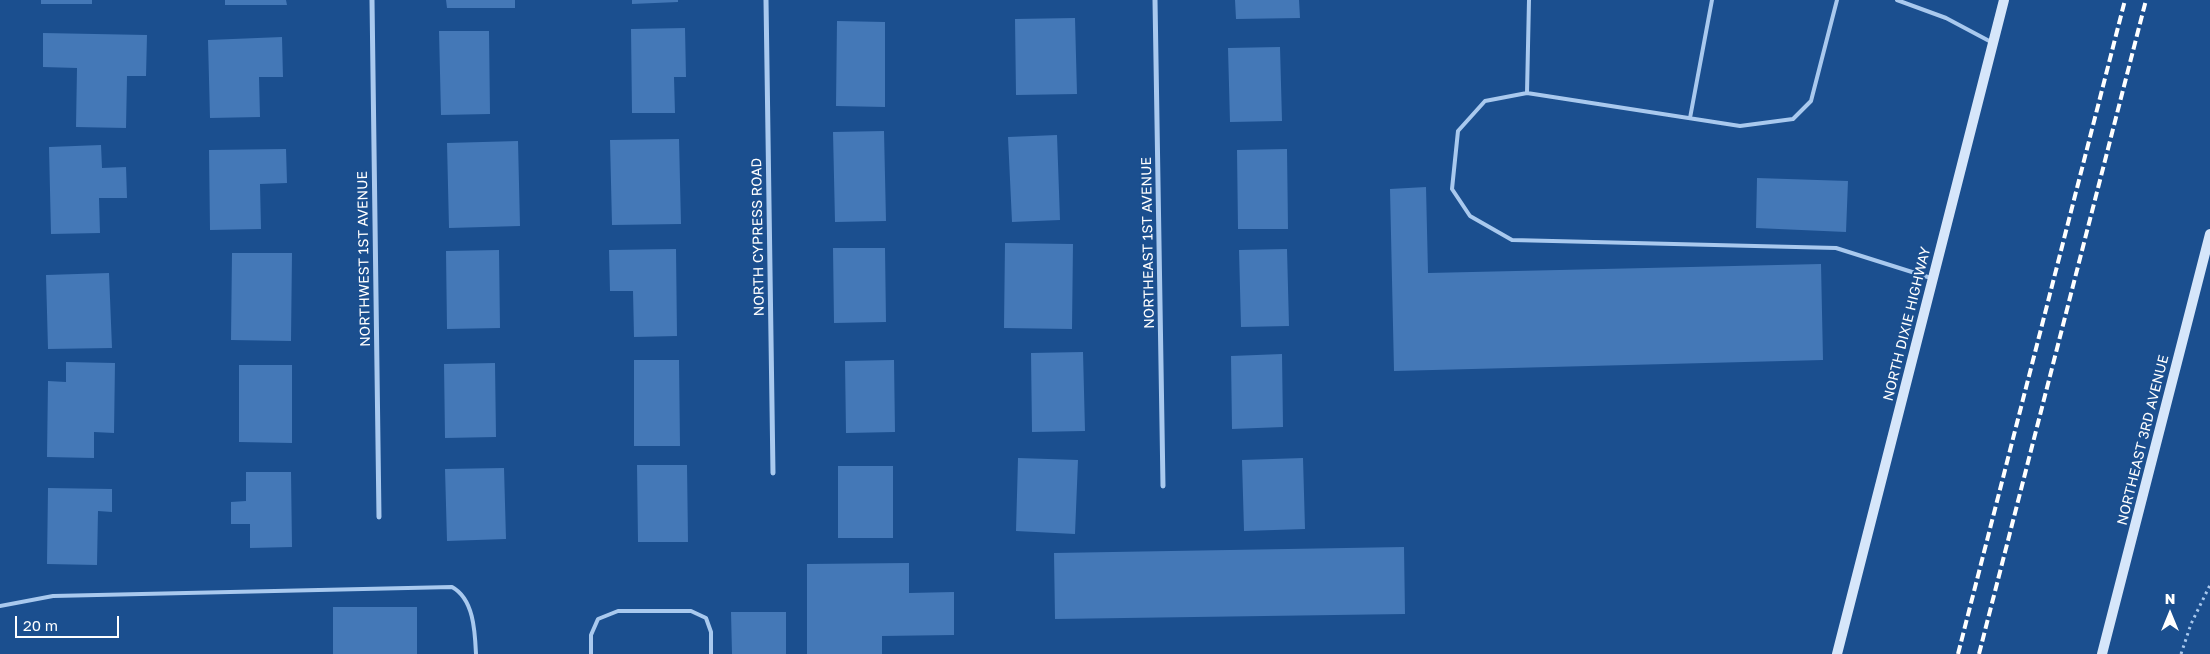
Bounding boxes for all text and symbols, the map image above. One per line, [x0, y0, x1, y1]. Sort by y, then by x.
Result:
street label: NORTHEAST 1ST AVENUE [1138, 157, 1158, 329]
street label: NORTH CYPRESS ROAD [748, 158, 768, 316]
street label: NORTHWEST 1ST AVENUE [354, 171, 374, 347]
street label: NORTH DIXIE HIGHWAY [1880, 245, 1934, 403]
street label: NORTHEAST 3RD AVENUE [2114, 353, 2172, 527]
north arrow [2145, 589, 2195, 639]
text: N [2165, 590, 2175, 607]
scale bar [18, 606, 121, 638]
text: 20 m [23, 616, 58, 634]

